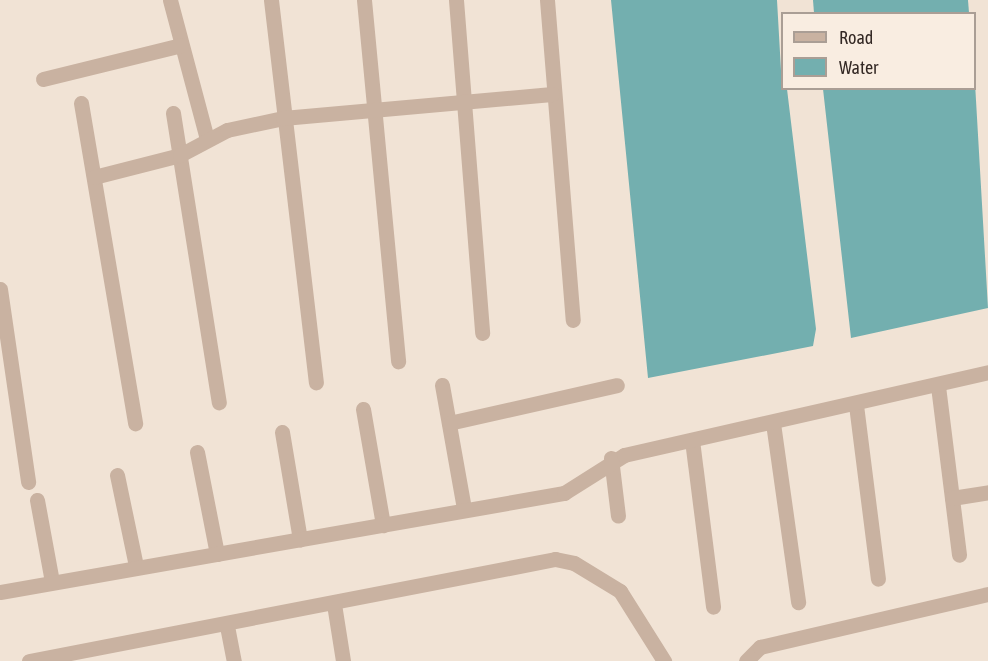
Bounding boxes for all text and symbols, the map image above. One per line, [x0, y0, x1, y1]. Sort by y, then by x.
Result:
legend [781, 12, 976, 90]
text: Road [839, 27, 873, 48]
text: Water [839, 57, 878, 78]

